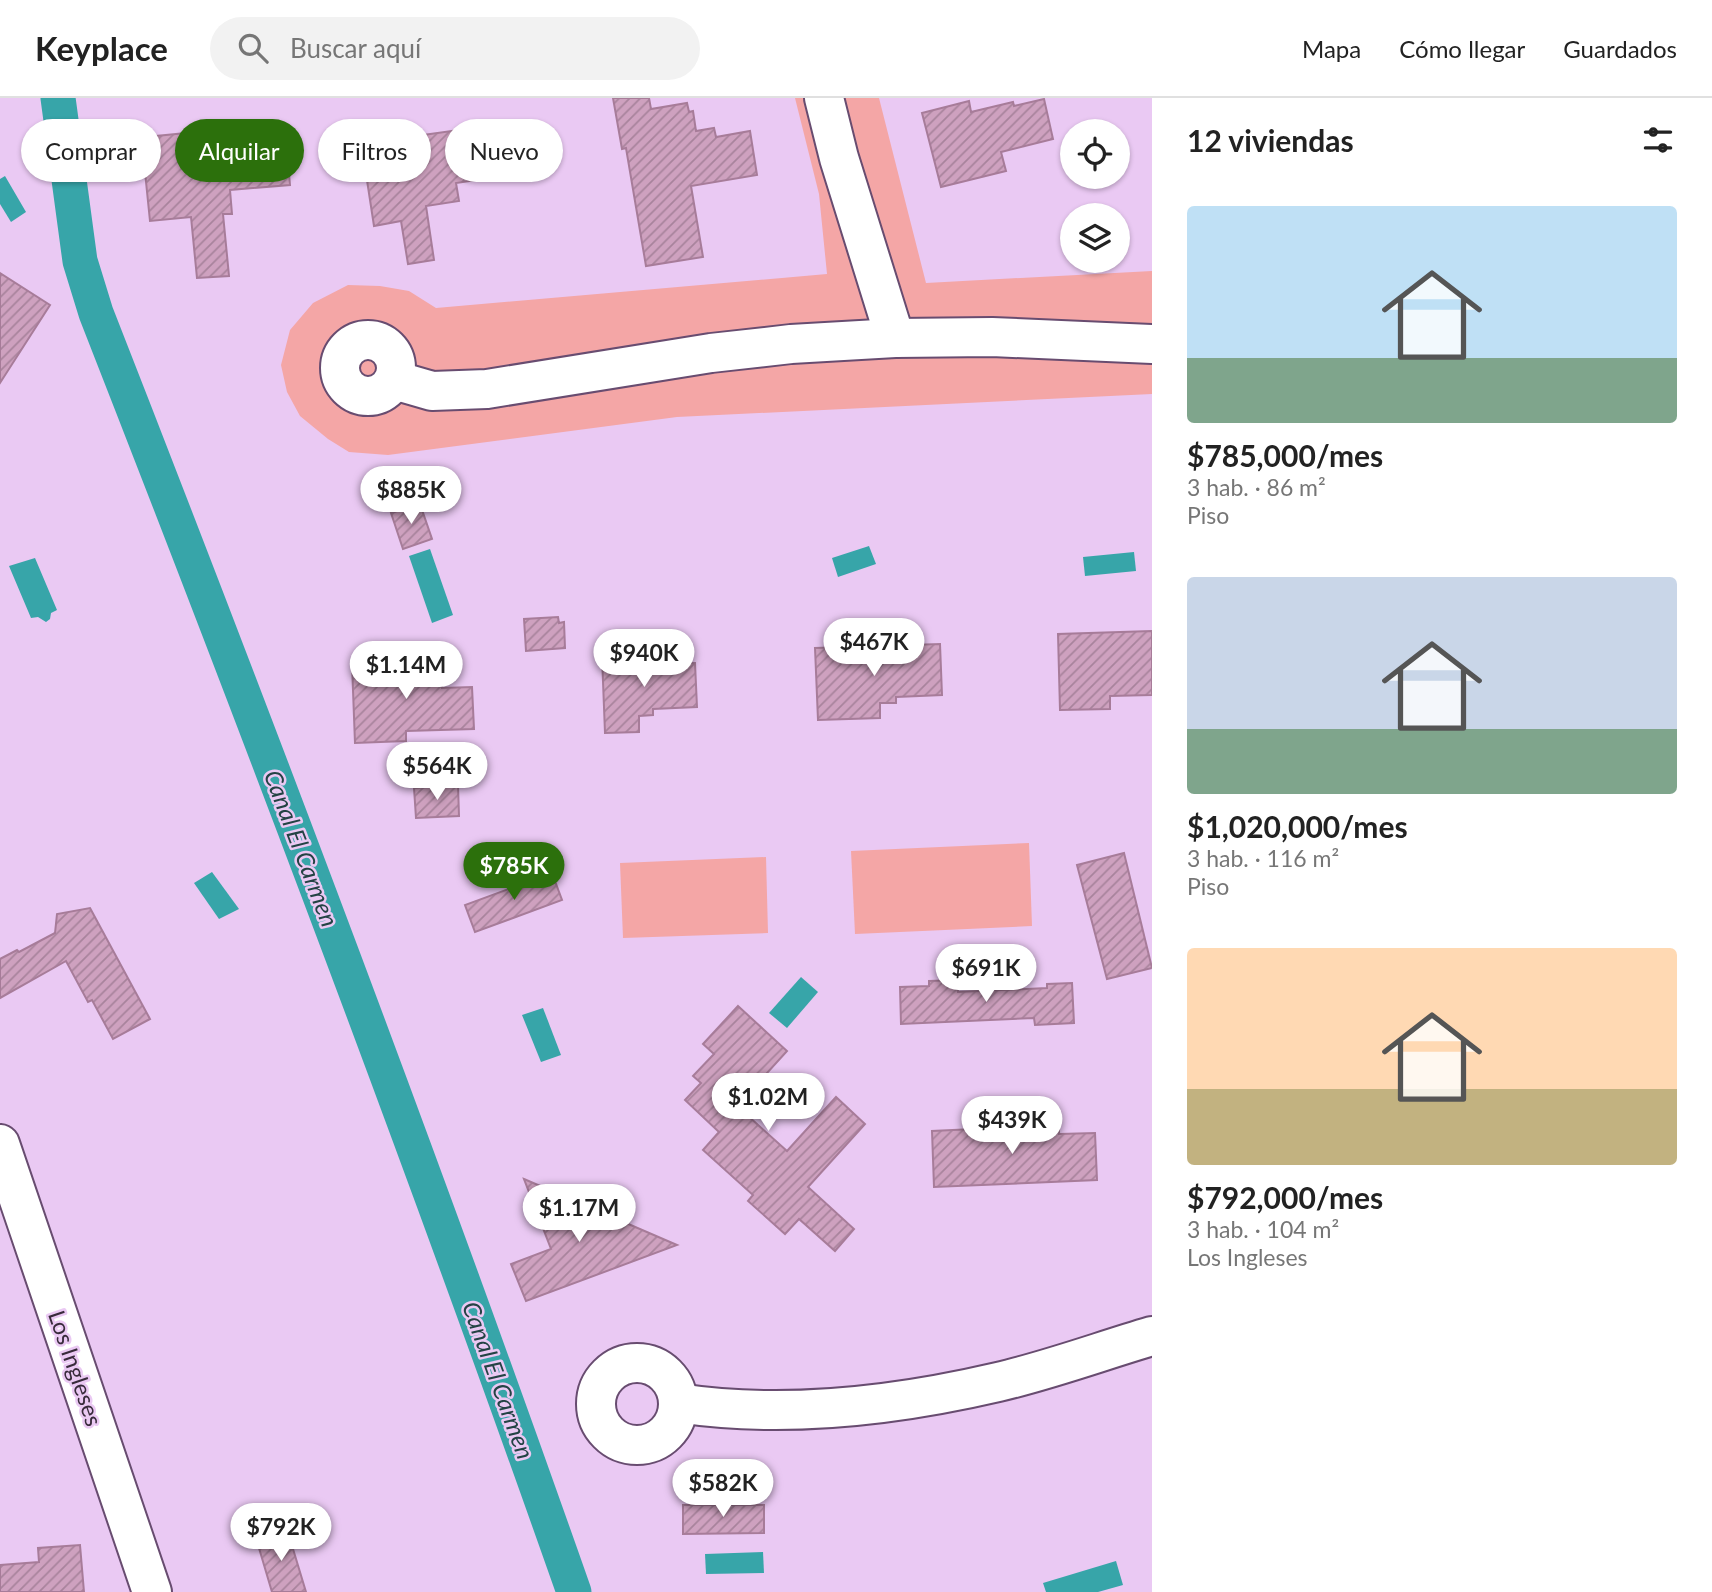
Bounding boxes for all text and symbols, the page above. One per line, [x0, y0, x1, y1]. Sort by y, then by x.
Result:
search box [210, 17, 700, 80]
text: Keyplace [35, 28, 168, 68]
icon: search [234, 29, 272, 67]
text: Buscar aquí [290, 32, 421, 64]
text: Mapa [1302, 34, 1361, 63]
text: Cómo llegar [1399, 34, 1525, 63]
text: Guardados [1563, 34, 1677, 63]
chip: Comprar [21, 119, 161, 182]
chip: Alquilar [175, 119, 304, 182]
chip: Filtros [318, 119, 431, 182]
chip: Nuevo [445, 119, 563, 182]
map controls [1060, 119, 1130, 273]
button: locate [1060, 119, 1130, 189]
icon: filters [1639, 121, 1677, 159]
text: 12 viviendas [1187, 122, 1354, 158]
button: layers [1060, 203, 1130, 273]
icon: home [1369, 252, 1495, 378]
text: $785,000/mes [1187, 437, 1383, 473]
pin: $885K [362, 466, 460, 526]
text: 3 hab. · 86 m² [1187, 473, 1326, 501]
text: $885K [376, 475, 446, 503]
text: Piso [1187, 501, 1229, 529]
pin: $467K [825, 618, 923, 678]
icon: home [1369, 623, 1495, 749]
text: $467K [839, 627, 909, 655]
pin: $940K [595, 630, 693, 689]
text: $940K [609, 638, 679, 666]
pin: $1.14M [349, 642, 463, 701]
text: $1.14M [366, 650, 446, 678]
pin: $564K [388, 742, 486, 802]
text: $564K [402, 751, 472, 779]
water label: Canal El Carmen [259, 766, 345, 930]
text: $1,020,000/mes [1187, 808, 1408, 844]
pin: $785K [465, 842, 563, 902]
text: 3 hab. · 116 m² [1187, 844, 1339, 872]
text: $785K [479, 851, 549, 879]
text: Piso [1187, 872, 1229, 900]
pin: $691K [937, 944, 1035, 1004]
text: $691K [951, 953, 1021, 981]
icon: home [1369, 994, 1495, 1120]
pin: $1.02M [711, 1074, 825, 1133]
text: $1.02M [728, 1082, 808, 1110]
pin: $439K [963, 1096, 1061, 1156]
text: $439K [977, 1105, 1047, 1133]
text: $792,000/mes [1187, 1179, 1383, 1215]
pin: $1.17M [522, 1184, 636, 1244]
text: $1.17M [539, 1193, 619, 1221]
text: 3 hab. · 104 m² [1187, 1215, 1339, 1243]
text: Los Ingleses [1187, 1243, 1308, 1271]
water label: Canal El Carmen [457, 1297, 541, 1463]
street label: Los Ingleses [43, 1306, 109, 1430]
pin: $582K [674, 1460, 772, 1519]
text: $582K [688, 1468, 758, 1496]
pin: $792K [232, 1504, 330, 1563]
text: $792K [246, 1512, 316, 1540]

